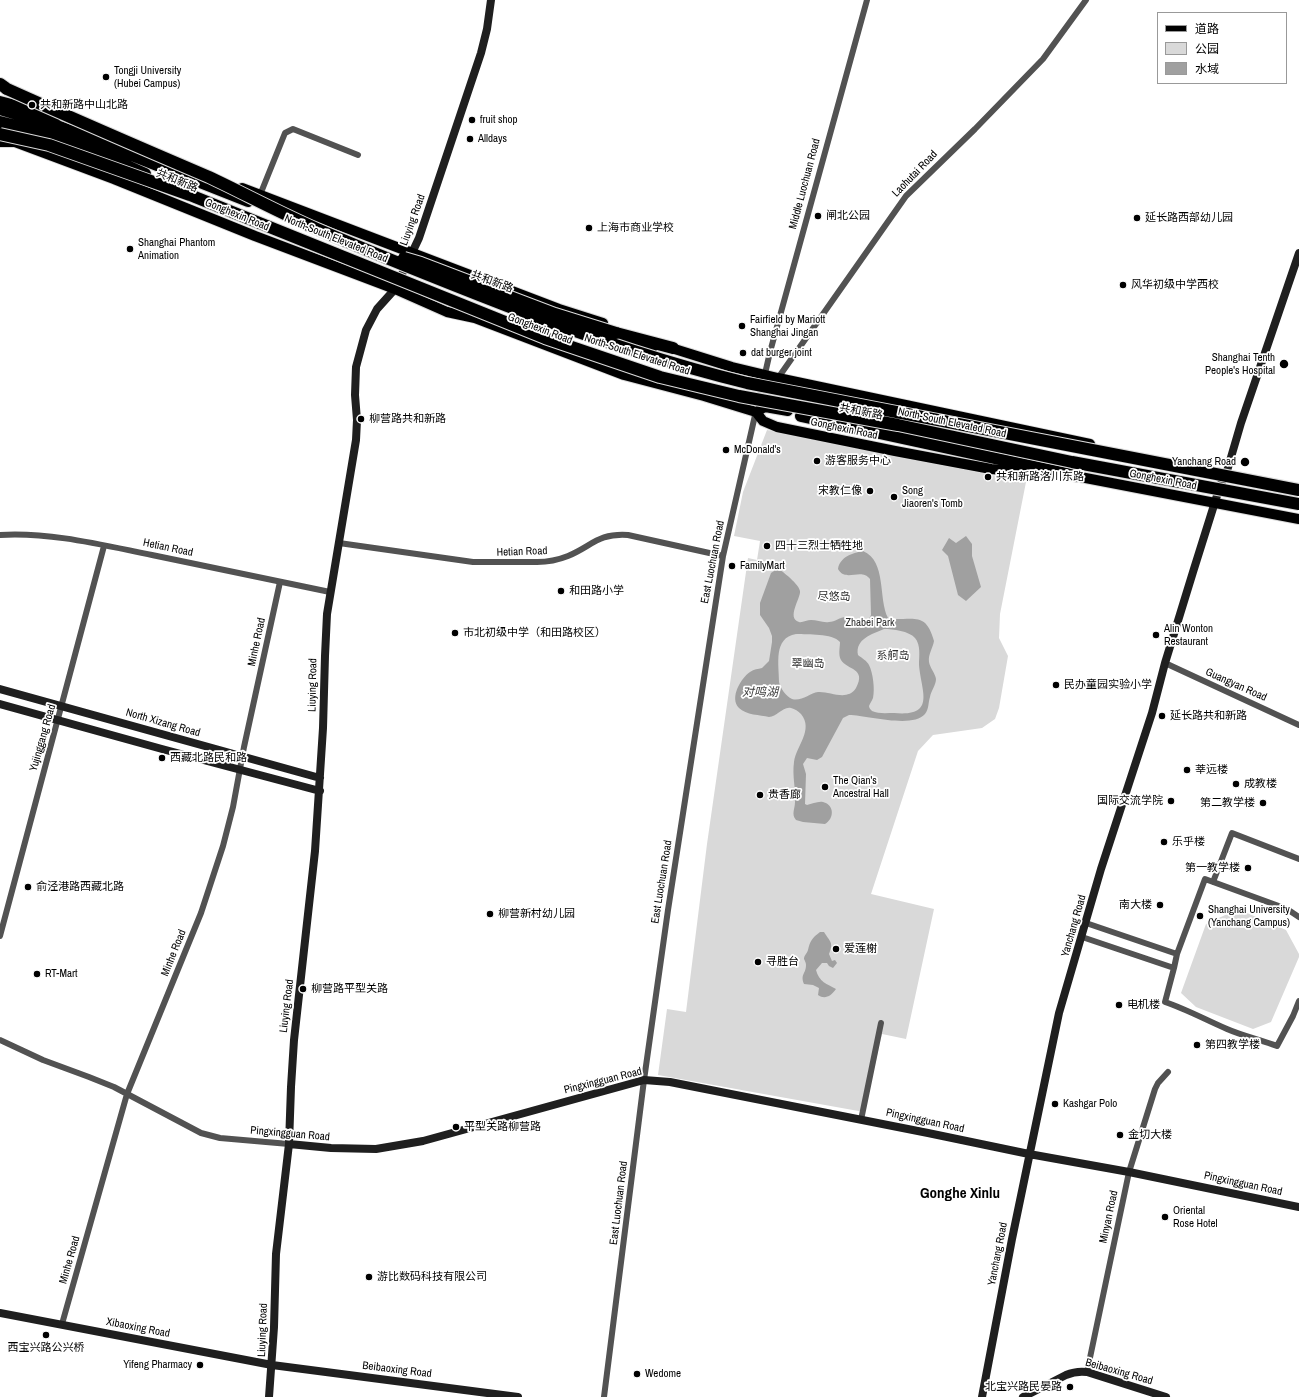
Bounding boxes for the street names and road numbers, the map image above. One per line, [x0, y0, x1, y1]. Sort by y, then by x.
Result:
street label: Middle Luochuan Road [787, 137, 823, 231]
street label: Laohutai Road [890, 148, 940, 200]
street label: 共和新路 [154, 167, 200, 195]
street label: Liuying Road [398, 193, 428, 247]
street label: Gonghexin Road [203, 196, 271, 234]
street label: North-South Elevated Road [282, 212, 390, 266]
street label: 共和新路 [469, 268, 515, 296]
street label: Gonghexin Road [506, 311, 574, 347]
street label: North-South Elevated Road [583, 332, 691, 378]
street label: 共和新路 [838, 401, 884, 423]
street label: North-South Elevated Road [897, 405, 1007, 441]
street label: Gonghexin Road [809, 415, 879, 443]
street label: Gonghexin Road [1128, 467, 1198, 493]
street label: East Luochuan Road [698, 519, 728, 605]
street label: Hetian Road [142, 536, 194, 560]
street label: Hetian Road [496, 545, 548, 559]
street label: Minhe Road [245, 617, 269, 667]
street label: Liuying Road [306, 658, 320, 712]
street label: Guangyan Road [1203, 666, 1269, 704]
street label: Yujinggang Road [27, 703, 59, 773]
street label: North Xizang Road [124, 706, 202, 740]
street label: East Luochuan Road [649, 839, 675, 925]
street label: Yanchang Road [1059, 893, 1089, 959]
street label: Minhe Road [159, 928, 189, 978]
street label: Liuying Road [277, 979, 297, 1033]
street label: Pingxingguan Road [563, 1065, 643, 1097]
street label: Pingxingguan Road [885, 1106, 965, 1136]
street label: Pingxingguan Road [250, 1124, 330, 1144]
street label: East Luochuan Road [607, 1160, 631, 1246]
street label: Pingxingguan Road [1203, 1169, 1283, 1199]
street label: Minyan Road [1097, 1189, 1121, 1245]
street label: Yanchang Road [985, 1221, 1011, 1287]
street label: Minhe Road [57, 1235, 83, 1285]
street label: Liuying Road [255, 1303, 271, 1357]
street label: Xibaoxing Road [105, 1315, 171, 1341]
street label: Beibaoxing Road [1084, 1356, 1154, 1388]
street label: Beibaoxing Road [362, 1359, 432, 1381]

